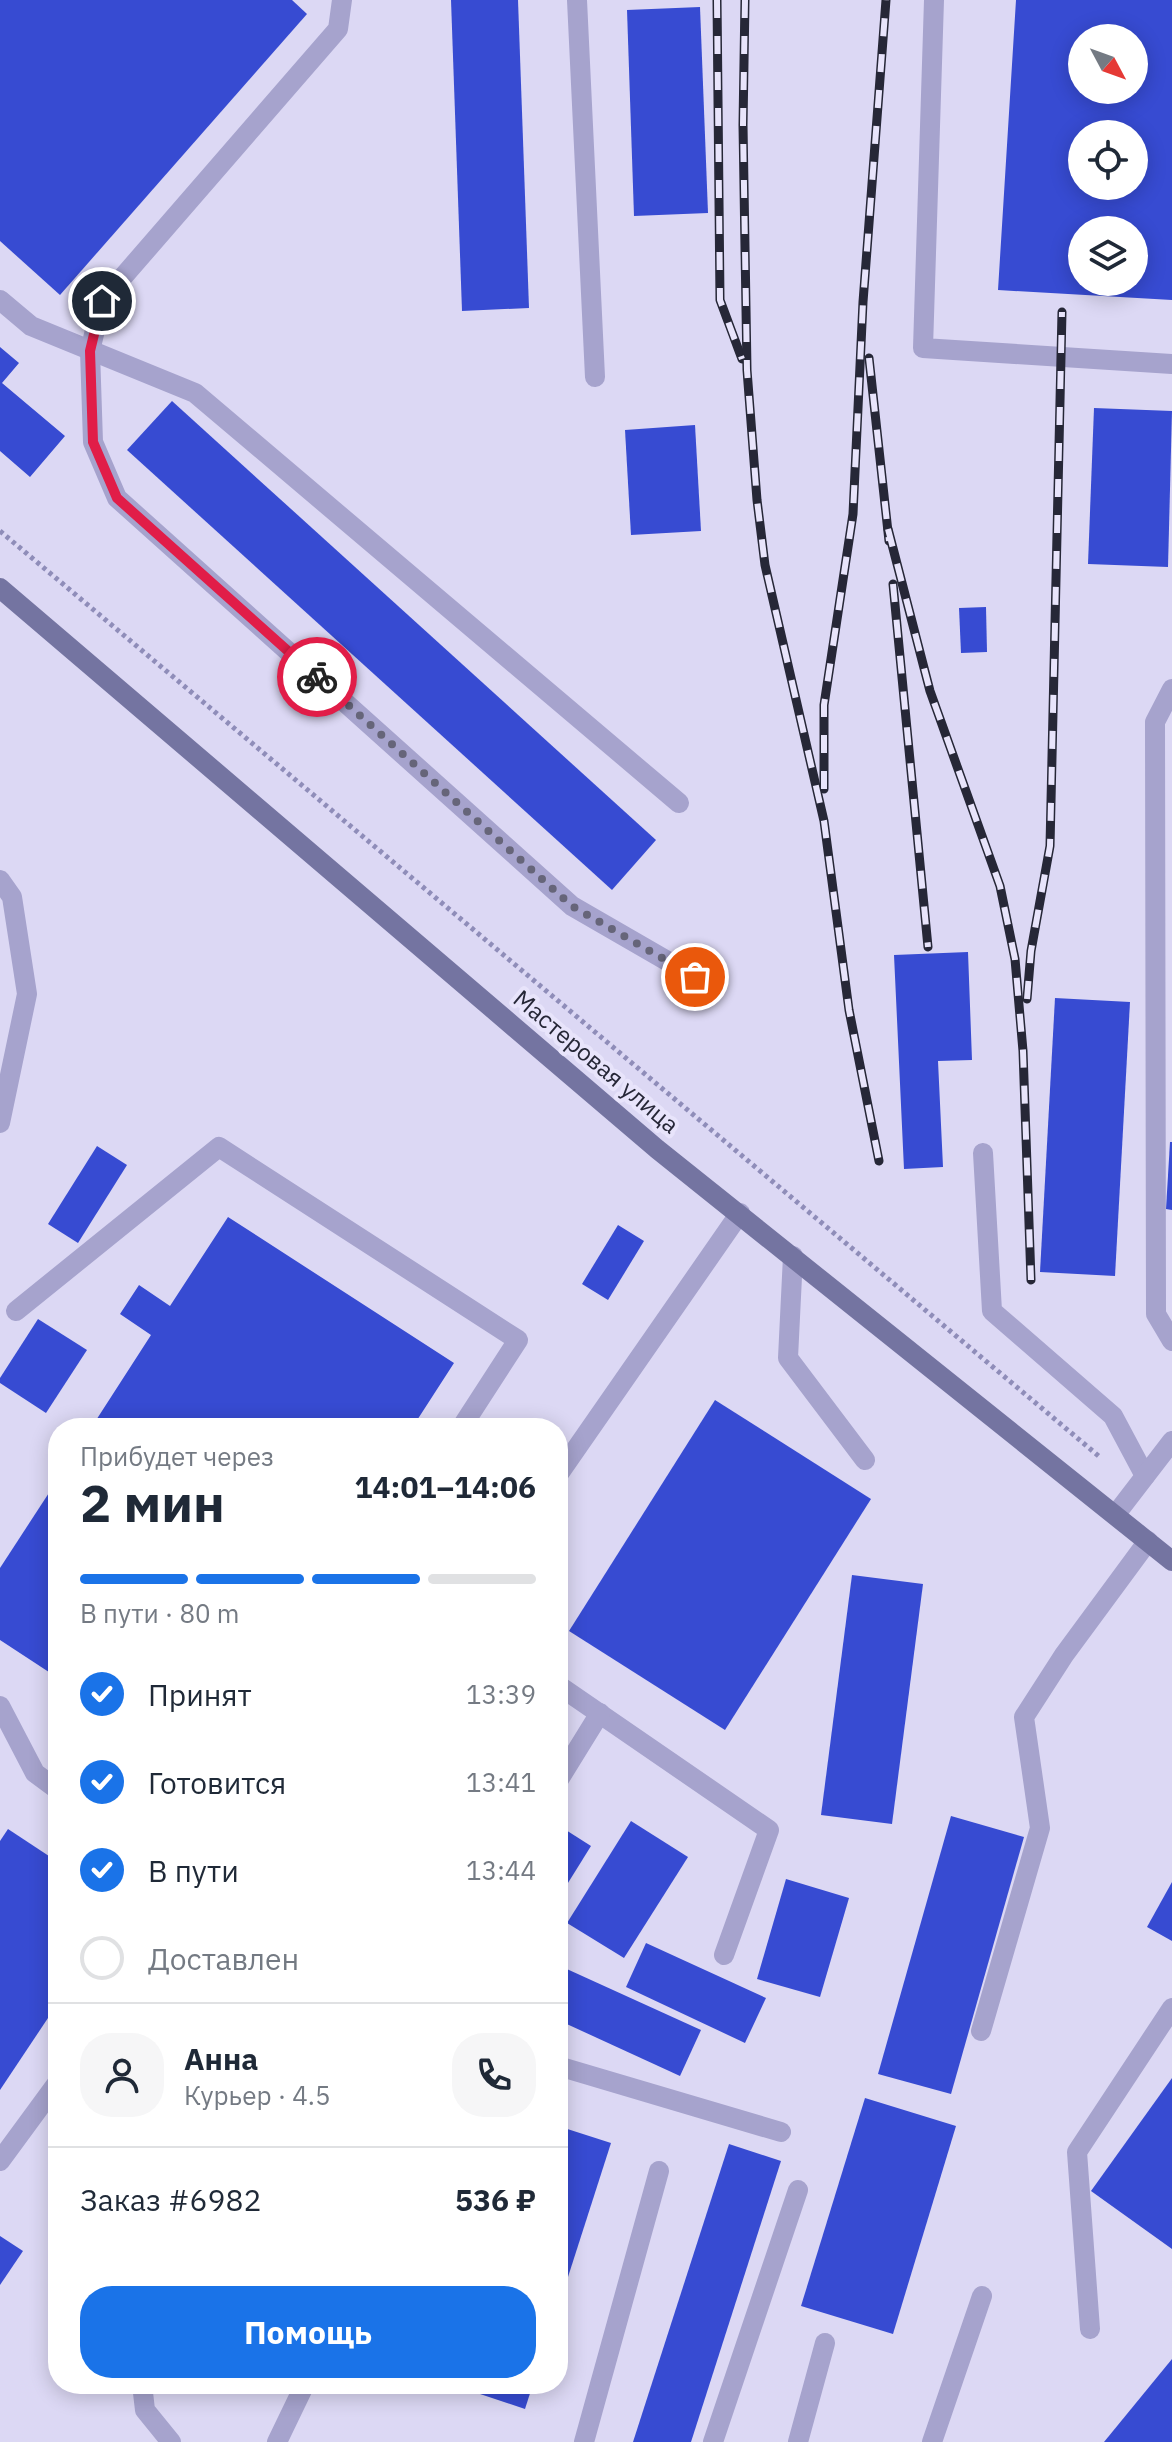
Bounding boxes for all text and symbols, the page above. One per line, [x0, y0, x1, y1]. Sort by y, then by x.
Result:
north arrow [1068, 24, 1148, 104]
map controls [1068, 24, 1148, 296]
button: locate [1068, 120, 1148, 200]
button: layers [1068, 216, 1148, 296]
pin [68, 267, 136, 335]
icon: home [80, 279, 124, 323]
courier [277, 637, 357, 717]
icon: bike [295, 655, 339, 699]
pin [661, 943, 729, 1011]
icon: bag [673, 955, 717, 999]
street label: Мастеровая улица [507, 982, 686, 1140]
text: Прибудет через [80, 1439, 274, 1473]
text: 14:01–14:06 [355, 1467, 536, 1506]
text: 2 мин [80, 1469, 225, 1536]
text: В пути · 80 m [80, 1596, 240, 1630]
icon: check [80, 1672, 124, 1716]
text: Принят [148, 1675, 252, 1714]
text: 13:39 [466, 1677, 536, 1711]
icon: check [80, 1760, 124, 1804]
text: Готовится [148, 1763, 286, 1802]
text: 13:41 [466, 1765, 536, 1799]
icon: check [80, 1848, 124, 1892]
text: В пути [148, 1851, 239, 1890]
text: 13:44 [466, 1853, 536, 1887]
text: Доставлен [148, 1939, 299, 1978]
button: person [80, 2033, 164, 2117]
button: phone [452, 2033, 536, 2117]
text: Анна [184, 2039, 258, 2078]
text: Курьер · 4.5 [184, 2078, 331, 2112]
text: Заказ #6982 [80, 2180, 262, 2219]
text: 536 ₽ [455, 2180, 536, 2219]
button: Помощь [80, 2286, 536, 2378]

